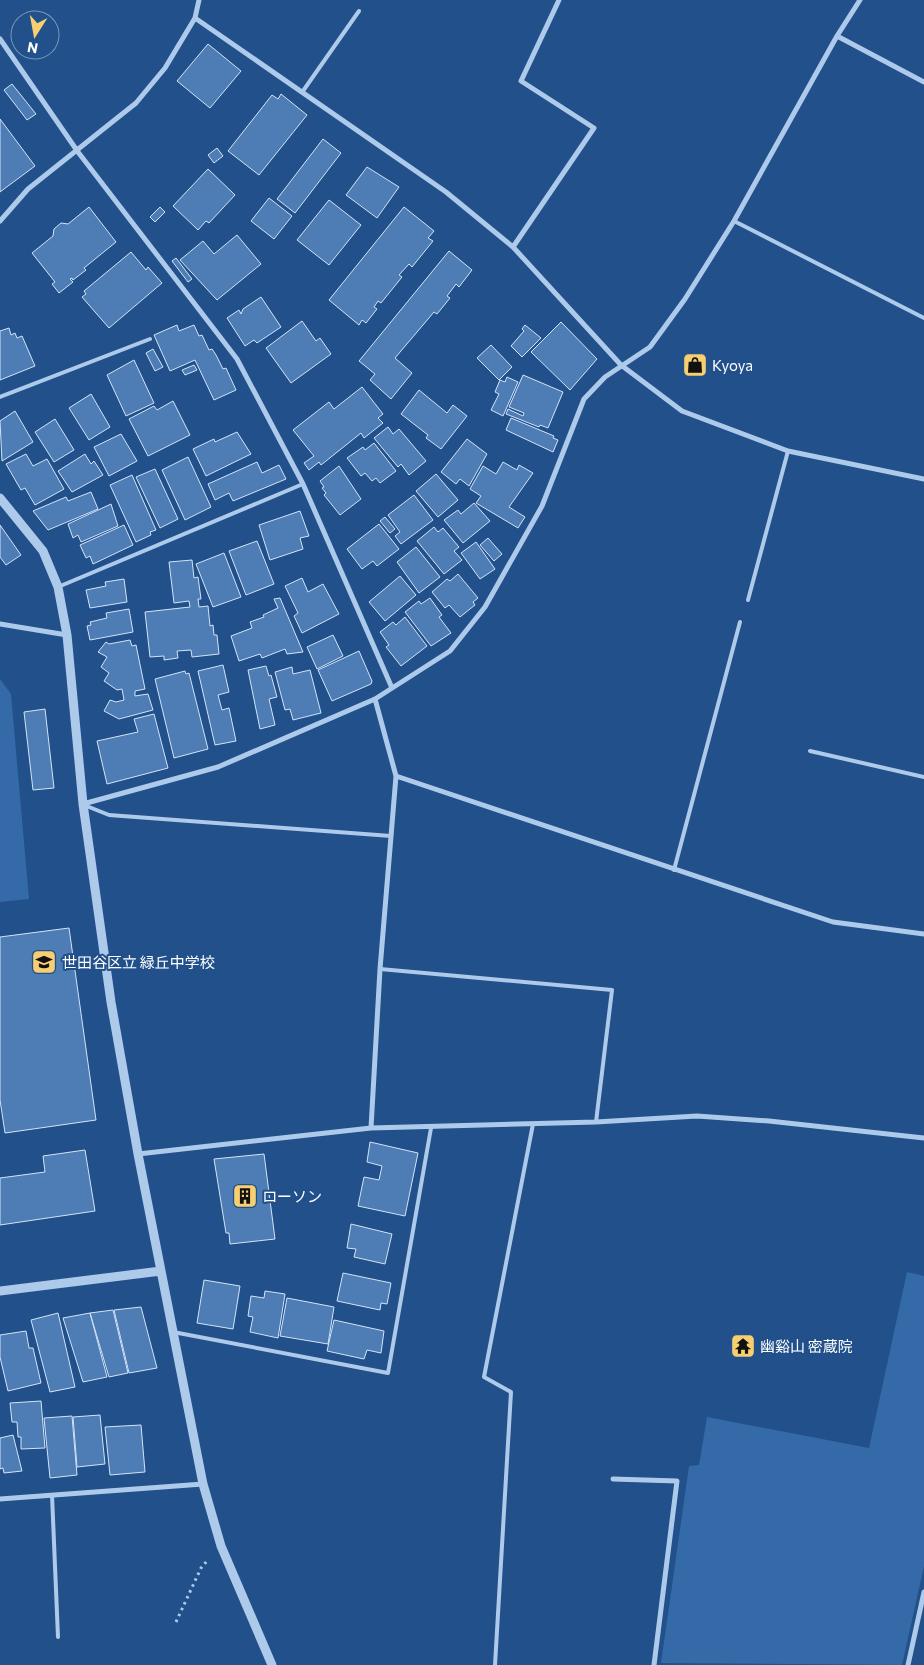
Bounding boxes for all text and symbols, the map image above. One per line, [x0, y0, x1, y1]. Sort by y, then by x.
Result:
north arrow [10, 10, 60, 60]
text: N [26, 39, 39, 58]
shop icon: Kyoya [682, 352, 708, 378]
place label: Kyoya [712, 356, 753, 374]
school or university icon: 世田谷区立 緑丘中学校 [31, 949, 57, 975]
place label: 世田谷区立 緑丘中学校 [62, 953, 215, 971]
building icon: ローソン [232, 1183, 258, 1209]
place label: ローソン [262, 1187, 322, 1205]
temple icon: 幽谿山 密蔵院 [730, 1333, 756, 1359]
place label: 幽谿山 密蔵院 [760, 1337, 853, 1355]

